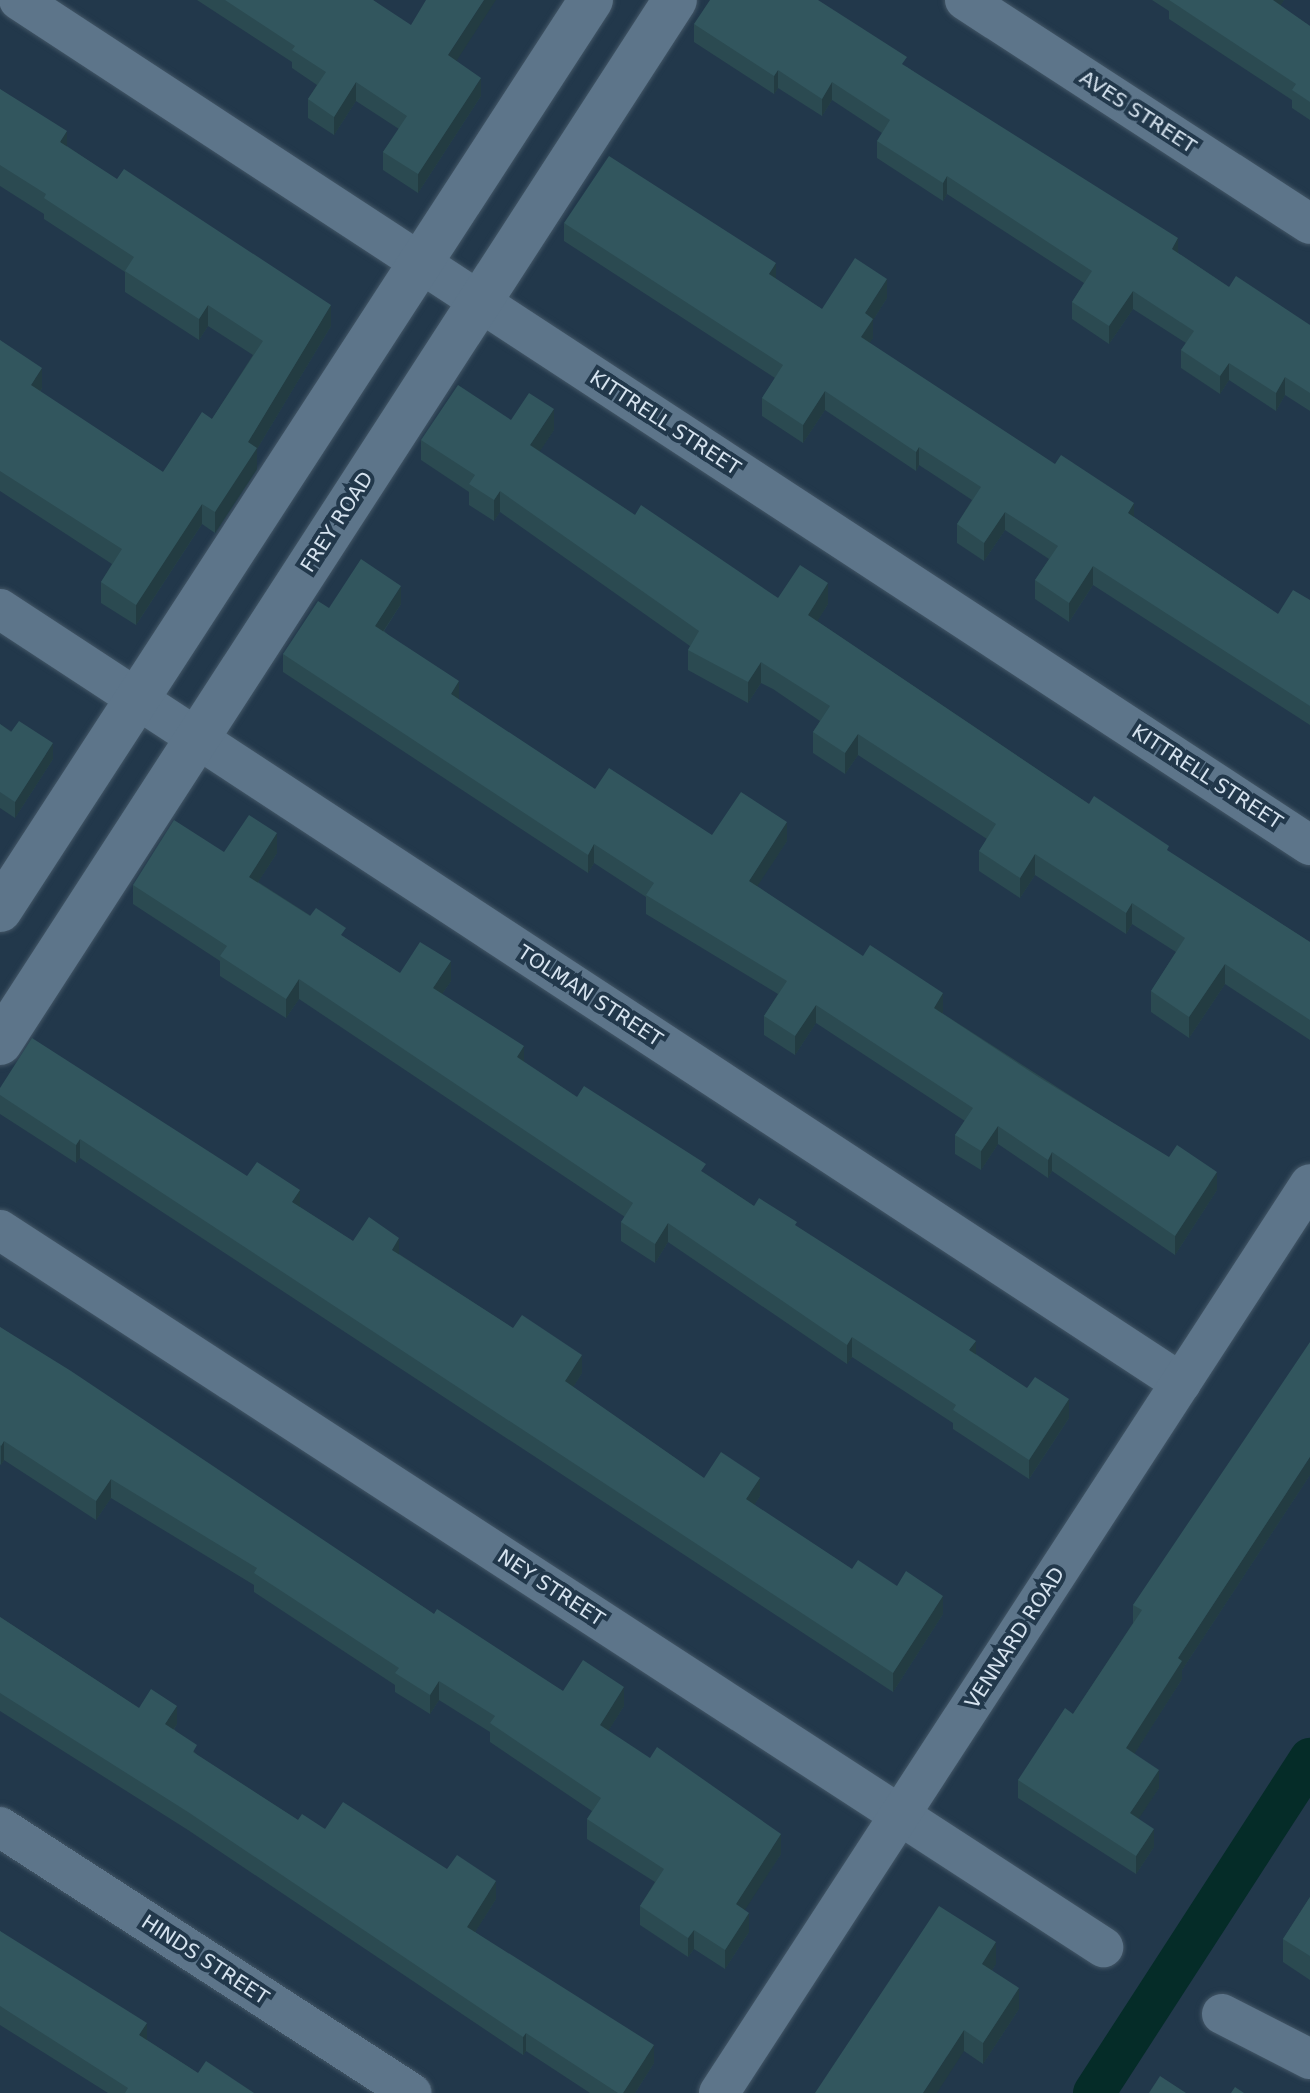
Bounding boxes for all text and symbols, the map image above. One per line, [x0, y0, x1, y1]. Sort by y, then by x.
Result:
street label: AVES STREET [1075, 65, 1201, 159]
street label: KITTRELL STREET [585, 365, 745, 481]
street label: FREY ROAD [296, 467, 378, 577]
street label: KITTRELL STREET [1127, 719, 1287, 835]
street label: TOLMAN STREET [513, 940, 667, 1052]
street label: NEY STREET [493, 1545, 609, 1631]
street label: VENNARD ROAD [960, 1563, 1070, 1713]
street label: HINDS STREET [137, 1910, 273, 2010]

